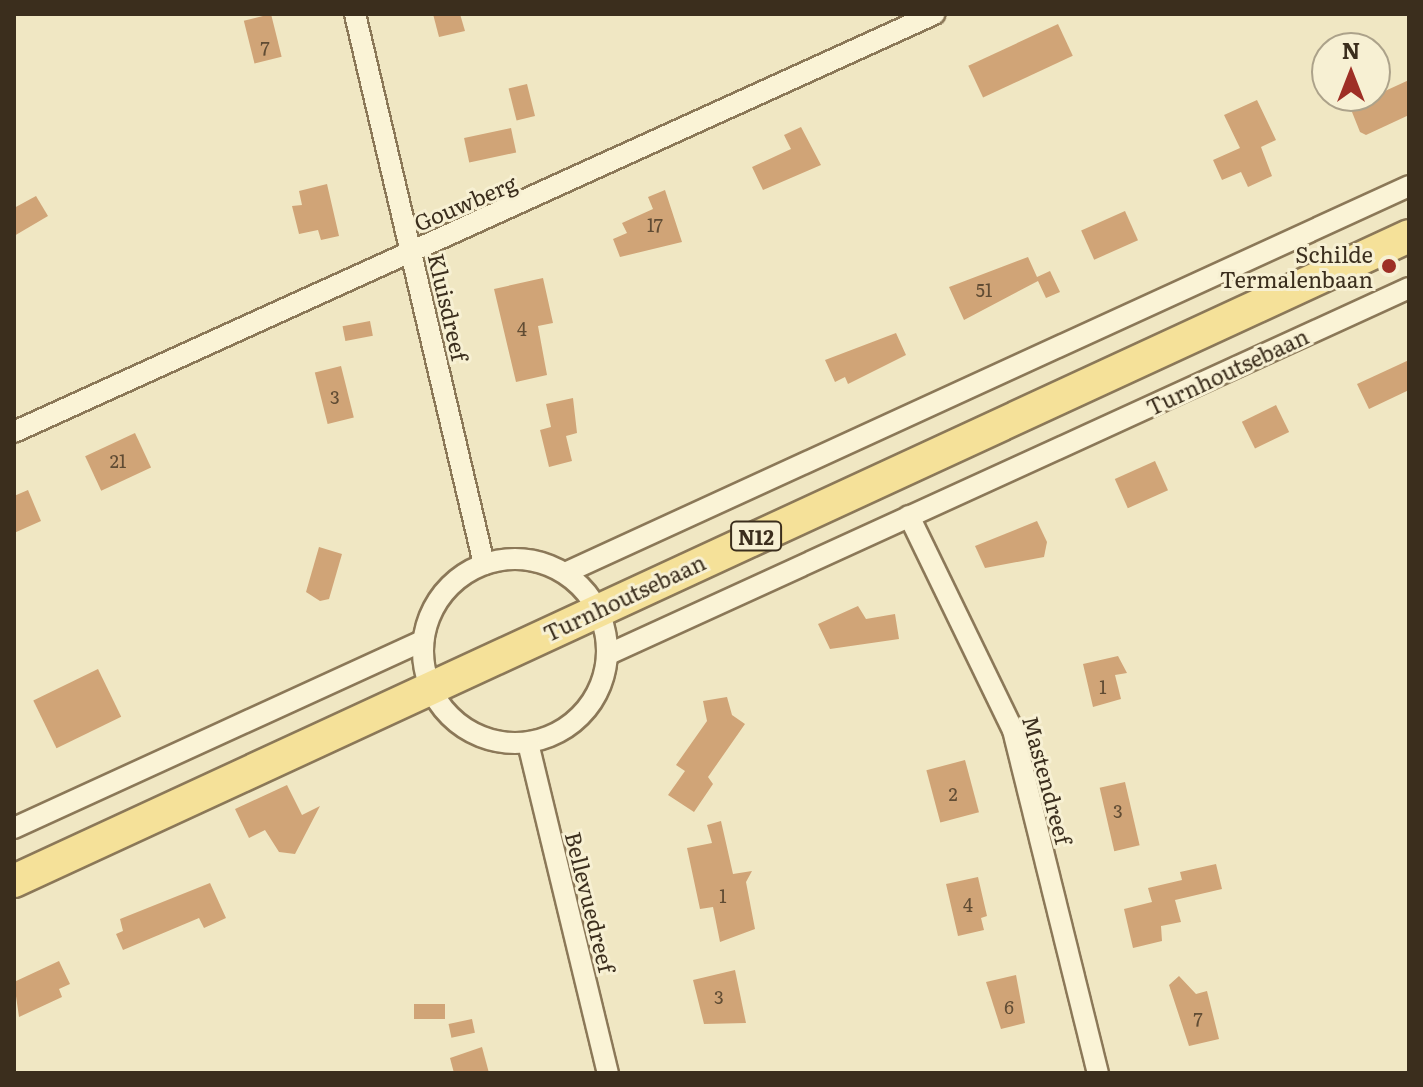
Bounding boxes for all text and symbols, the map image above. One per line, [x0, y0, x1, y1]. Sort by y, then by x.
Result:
north arrow [1311, 32, 1391, 112]
text: N [1342, 33, 1360, 66]
house number: 7 [260, 37, 270, 59]
street label: Gouwberg [410, 169, 520, 235]
house number: 17 [647, 214, 663, 236]
place label: Schilde Termalenbaan [1220, 240, 1373, 292]
street label: Kluisdreef [424, 251, 474, 363]
marker: Schilde Termalenbaan [1380, 257, 1398, 275]
house number: 51 [976, 279, 992, 301]
house number: 4 [517, 318, 527, 340]
street label: Turnhoutsebaan [1142, 322, 1312, 420]
house number: 3 [330, 386, 340, 408]
house number: 21 [110, 450, 126, 472]
road number: N12 [730, 520, 782, 552]
street label: Turnhoutsebaan [539, 548, 709, 646]
house number: 1 [1099, 676, 1107, 698]
street label: Mastendreef [1018, 713, 1078, 847]
house number: 2 [948, 783, 958, 805]
house number: 3 [1113, 800, 1123, 822]
street label: Bellevuedreef [561, 829, 621, 975]
house number: 1 [719, 885, 727, 907]
house number: 4 [963, 894, 973, 916]
house number: 3 [714, 986, 724, 1008]
house number: 6 [1004, 996, 1014, 1018]
house number: 7 [1193, 1008, 1203, 1030]

